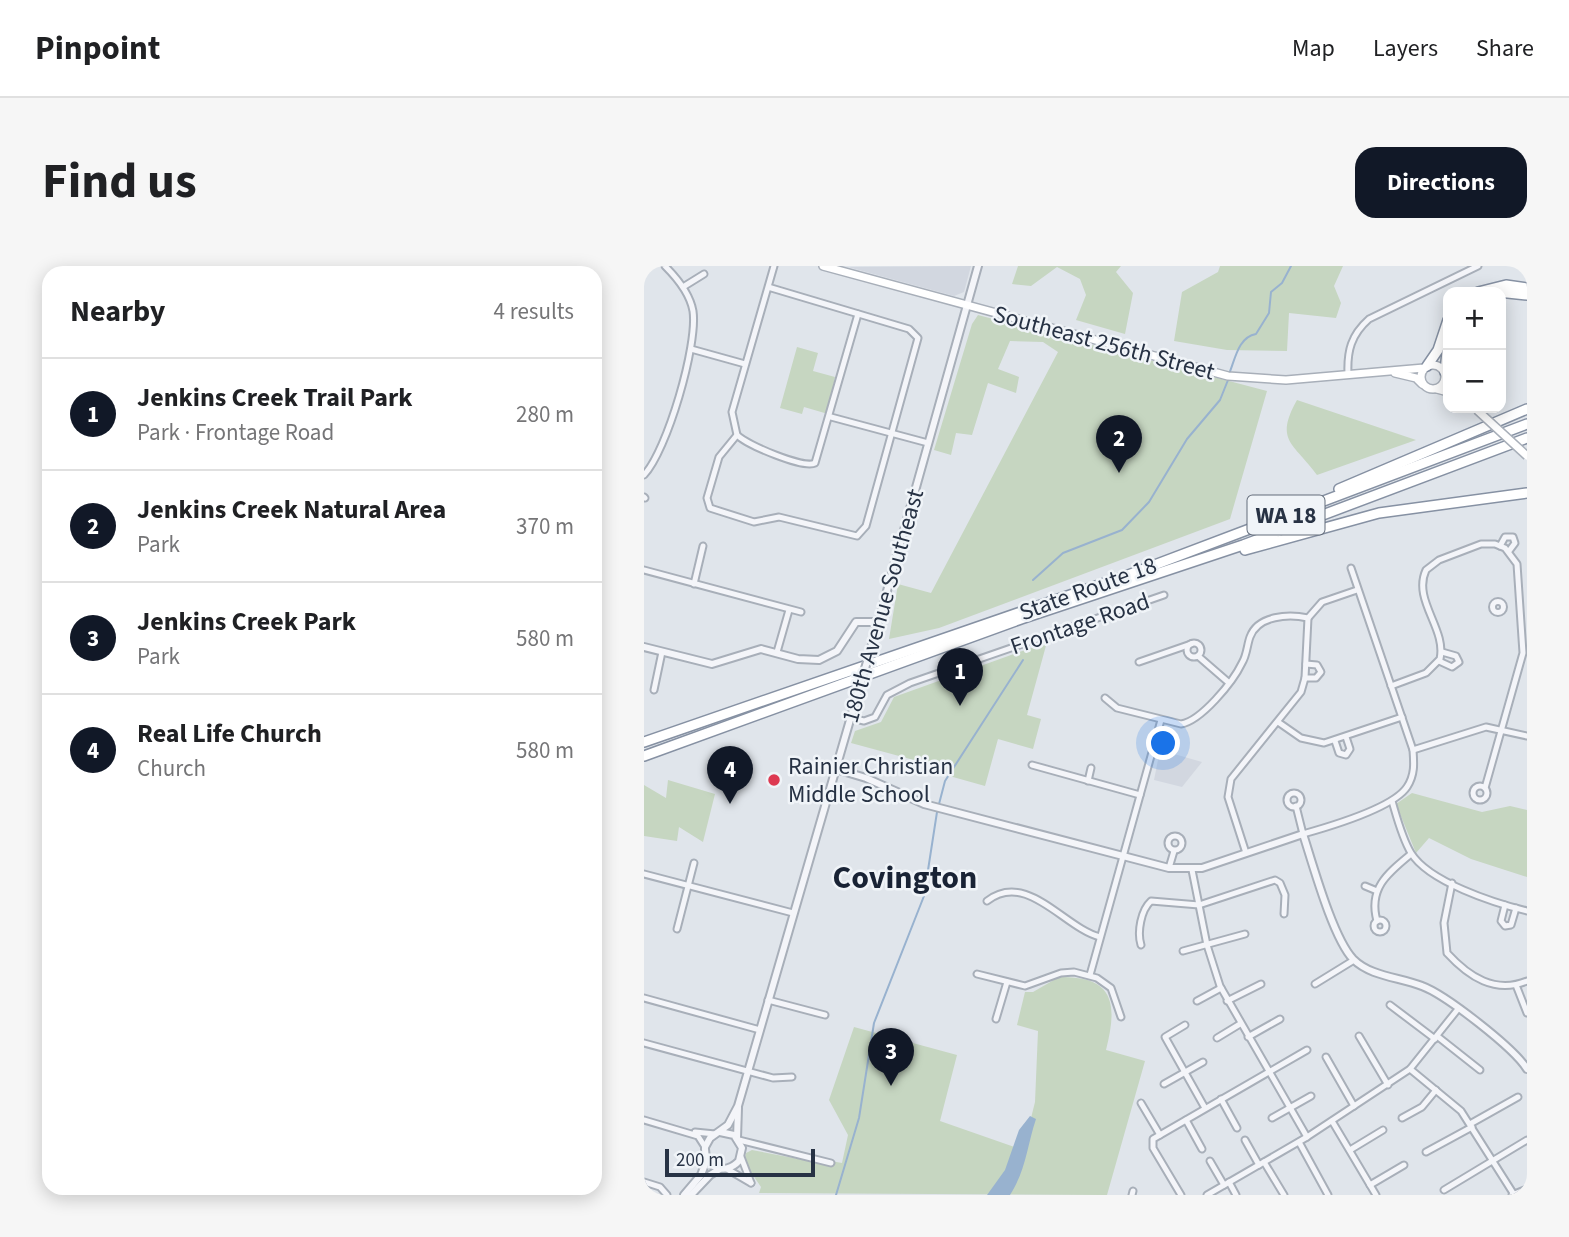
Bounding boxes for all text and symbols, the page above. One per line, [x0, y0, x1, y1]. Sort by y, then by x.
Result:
text: Pinpoint [35, 25, 161, 72]
text: Map [1292, 31, 1335, 66]
text: Layers [1373, 31, 1438, 66]
text: Share [1476, 31, 1534, 66]
text: Find us [42, 147, 197, 217]
button: Directions [1355, 147, 1527, 218]
map controls [1443, 287, 1506, 413]
button: + [1443, 287, 1506, 350]
text: Nearby [70, 290, 165, 333]
text: 4 results [494, 295, 574, 328]
street label: Southeast 256th Street [989, 297, 1219, 389]
button: − [1443, 350, 1506, 413]
text: Jenkins Creek Trail Park [137, 379, 413, 416]
text: 1 [87, 398, 99, 431]
text: 280 m [516, 398, 574, 431]
pin: 2 [1096, 415, 1142, 473]
text: Park · Frontage Road [137, 416, 334, 449]
street label: 180th Avenue Southeast [833, 485, 933, 727]
text: Jenkins Creek Natural Area [137, 491, 446, 528]
road number: WA 18 [1248, 496, 1324, 534]
text: 2 [87, 510, 99, 543]
text: 370 m [516, 510, 574, 543]
text: Park [137, 528, 180, 561]
street label: State Route 18 [1014, 548, 1162, 630]
street label: Frontage Road [1006, 584, 1154, 664]
text: Jenkins Creek Park [137, 603, 356, 640]
text: 3 [87, 622, 99, 655]
text: 580 m [516, 622, 574, 655]
text: Park [137, 640, 180, 673]
pin: 1 [937, 648, 983, 706]
text: Real Life Church [137, 715, 322, 752]
your location [1146, 726, 1180, 760]
text: 4 [87, 734, 99, 767]
text: 580 m [516, 734, 574, 767]
pin: 4 [707, 746, 753, 804]
place label: Rainier Christian Middle School [788, 749, 953, 812]
text: Church [137, 752, 206, 785]
marker: Rainier Christian Middle School [766, 772, 782, 788]
district label: Covington [833, 855, 977, 901]
pin: 3 [868, 1028, 914, 1086]
scale bar [665, 1146, 816, 1178]
text: 200 m [676, 1147, 724, 1174]

